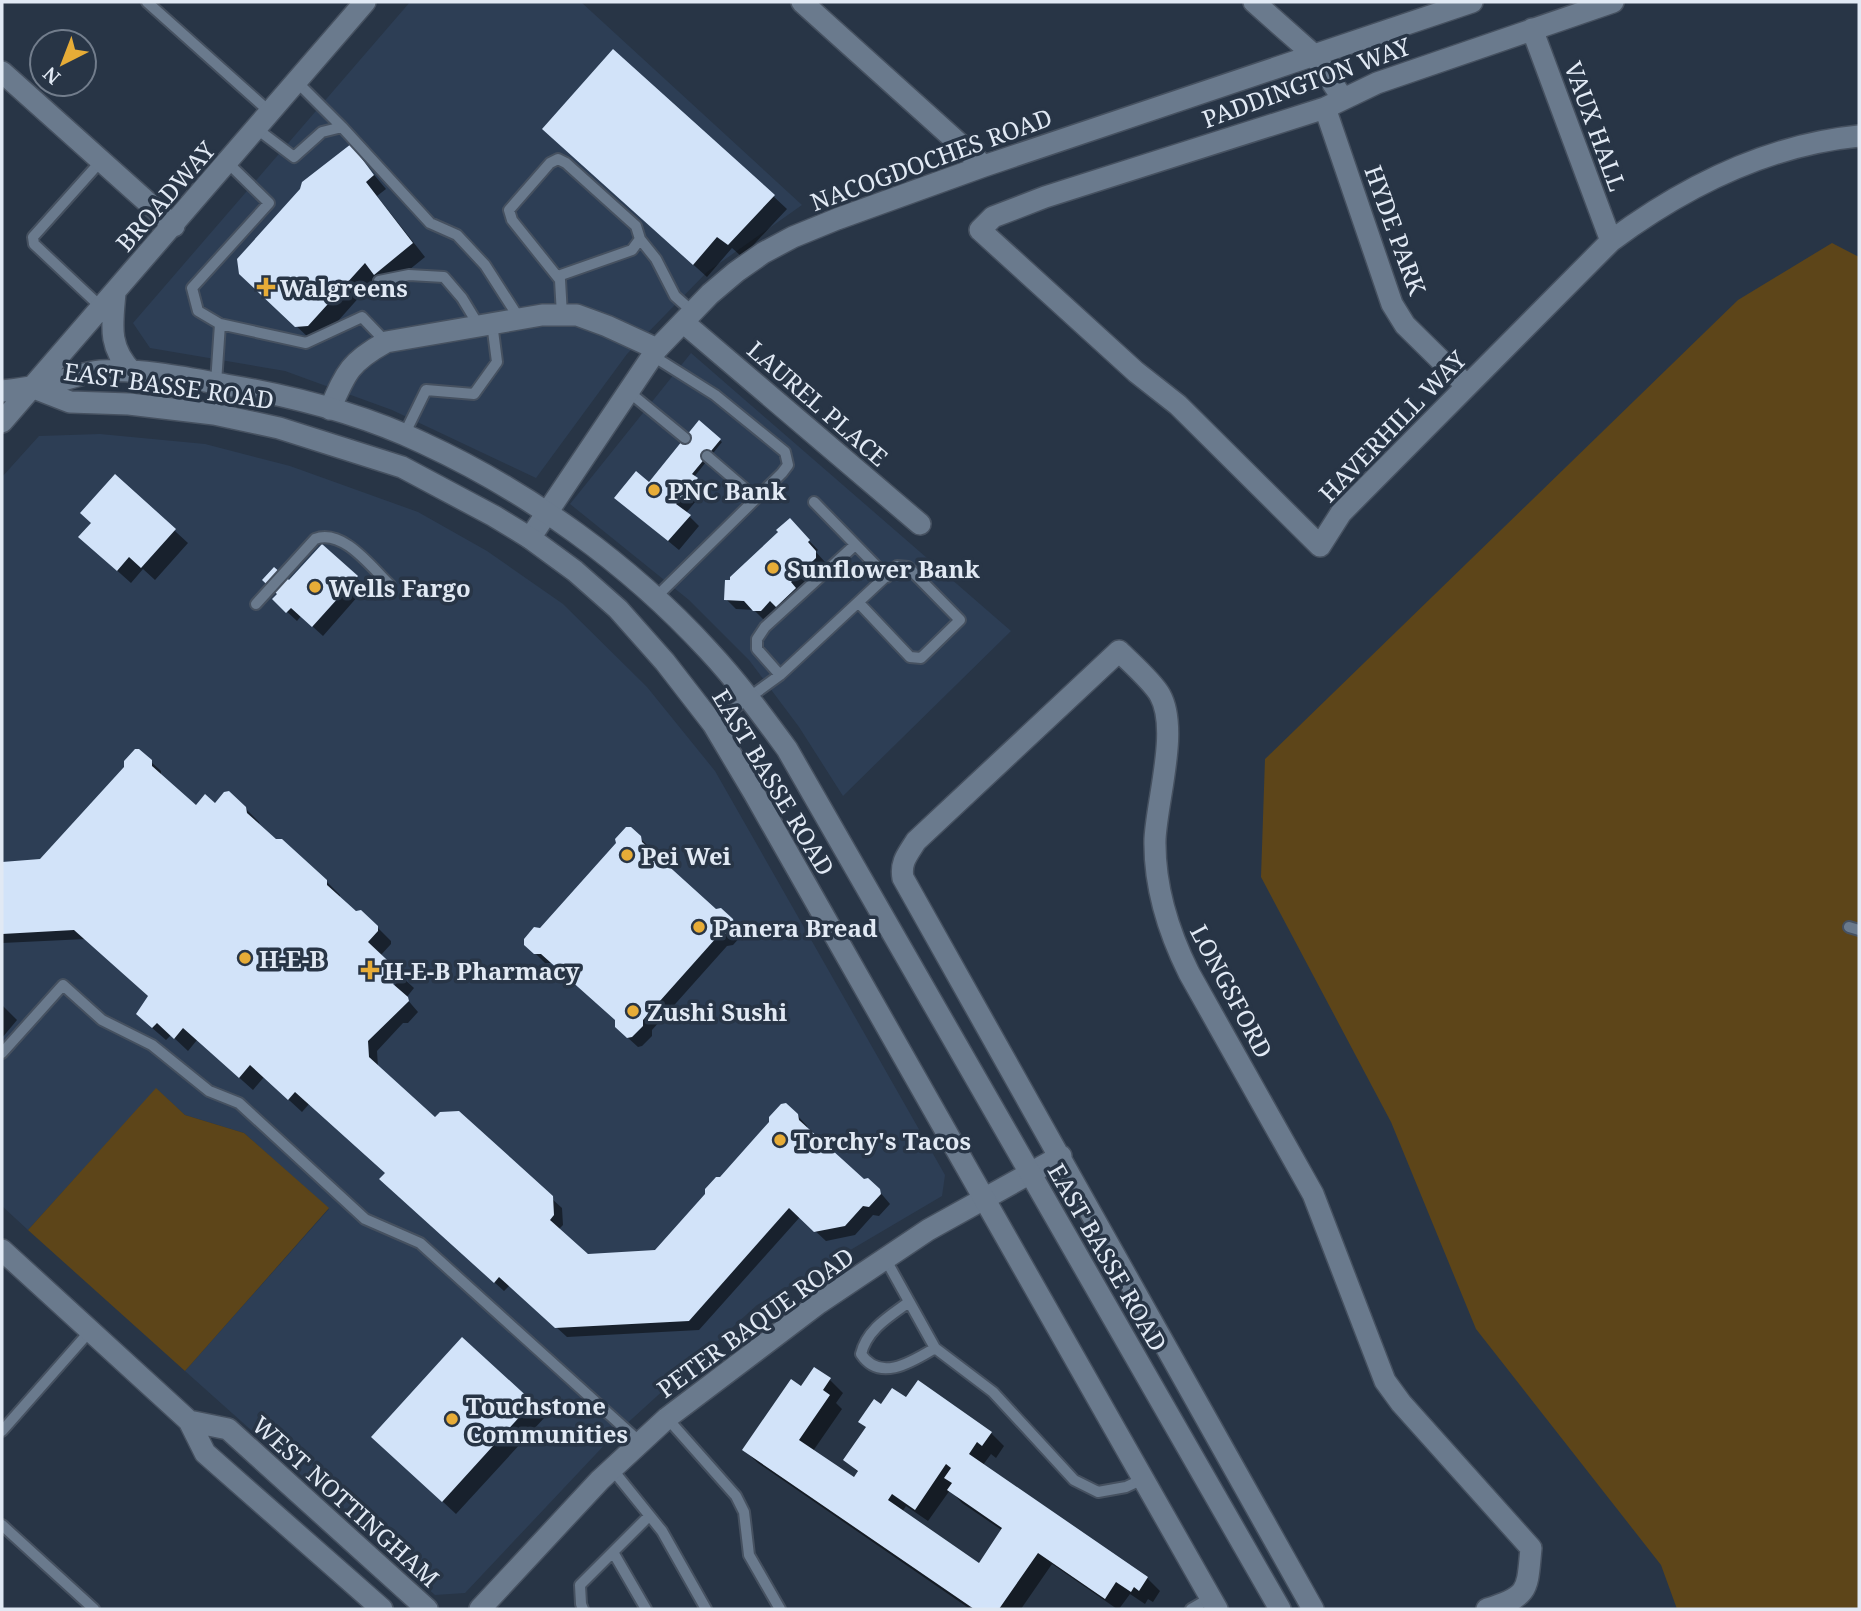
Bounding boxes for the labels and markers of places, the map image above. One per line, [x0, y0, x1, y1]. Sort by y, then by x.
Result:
place label: Walgreens [280, 271, 408, 304]
marker: Walgreens [258, 279, 274, 295]
place label: PNC Bank [668, 474, 787, 507]
marker: PNC Bank [646, 482, 662, 498]
place label: Sunflower Bank [787, 552, 981, 585]
marker: Sunflower Bank [765, 560, 781, 576]
place label: Wells Fargo [329, 571, 471, 604]
marker: Wells Fargo [307, 579, 323, 595]
place label: Pei Wei [641, 839, 732, 872]
marker: Pei Wei [619, 847, 635, 863]
place label: Panera Bread [713, 911, 878, 944]
marker: Panera Bread [691, 919, 707, 935]
place label: H-E-B [259, 942, 325, 975]
marker: H-E-B [237, 950, 253, 966]
place label: H-E-B Pharmacy [384, 954, 580, 987]
marker: H-E-B Pharmacy [362, 962, 378, 978]
place label: Zushi Sushi [647, 995, 788, 1028]
marker: Zushi Sushi [625, 1003, 641, 1019]
place label: Torchy's Tacos [794, 1124, 971, 1157]
marker: Torchy's Tacos [772, 1132, 788, 1148]
place label: Touchstone Communities [466, 1389, 628, 1450]
marker: Touchstone Communities [444, 1411, 460, 1427]

